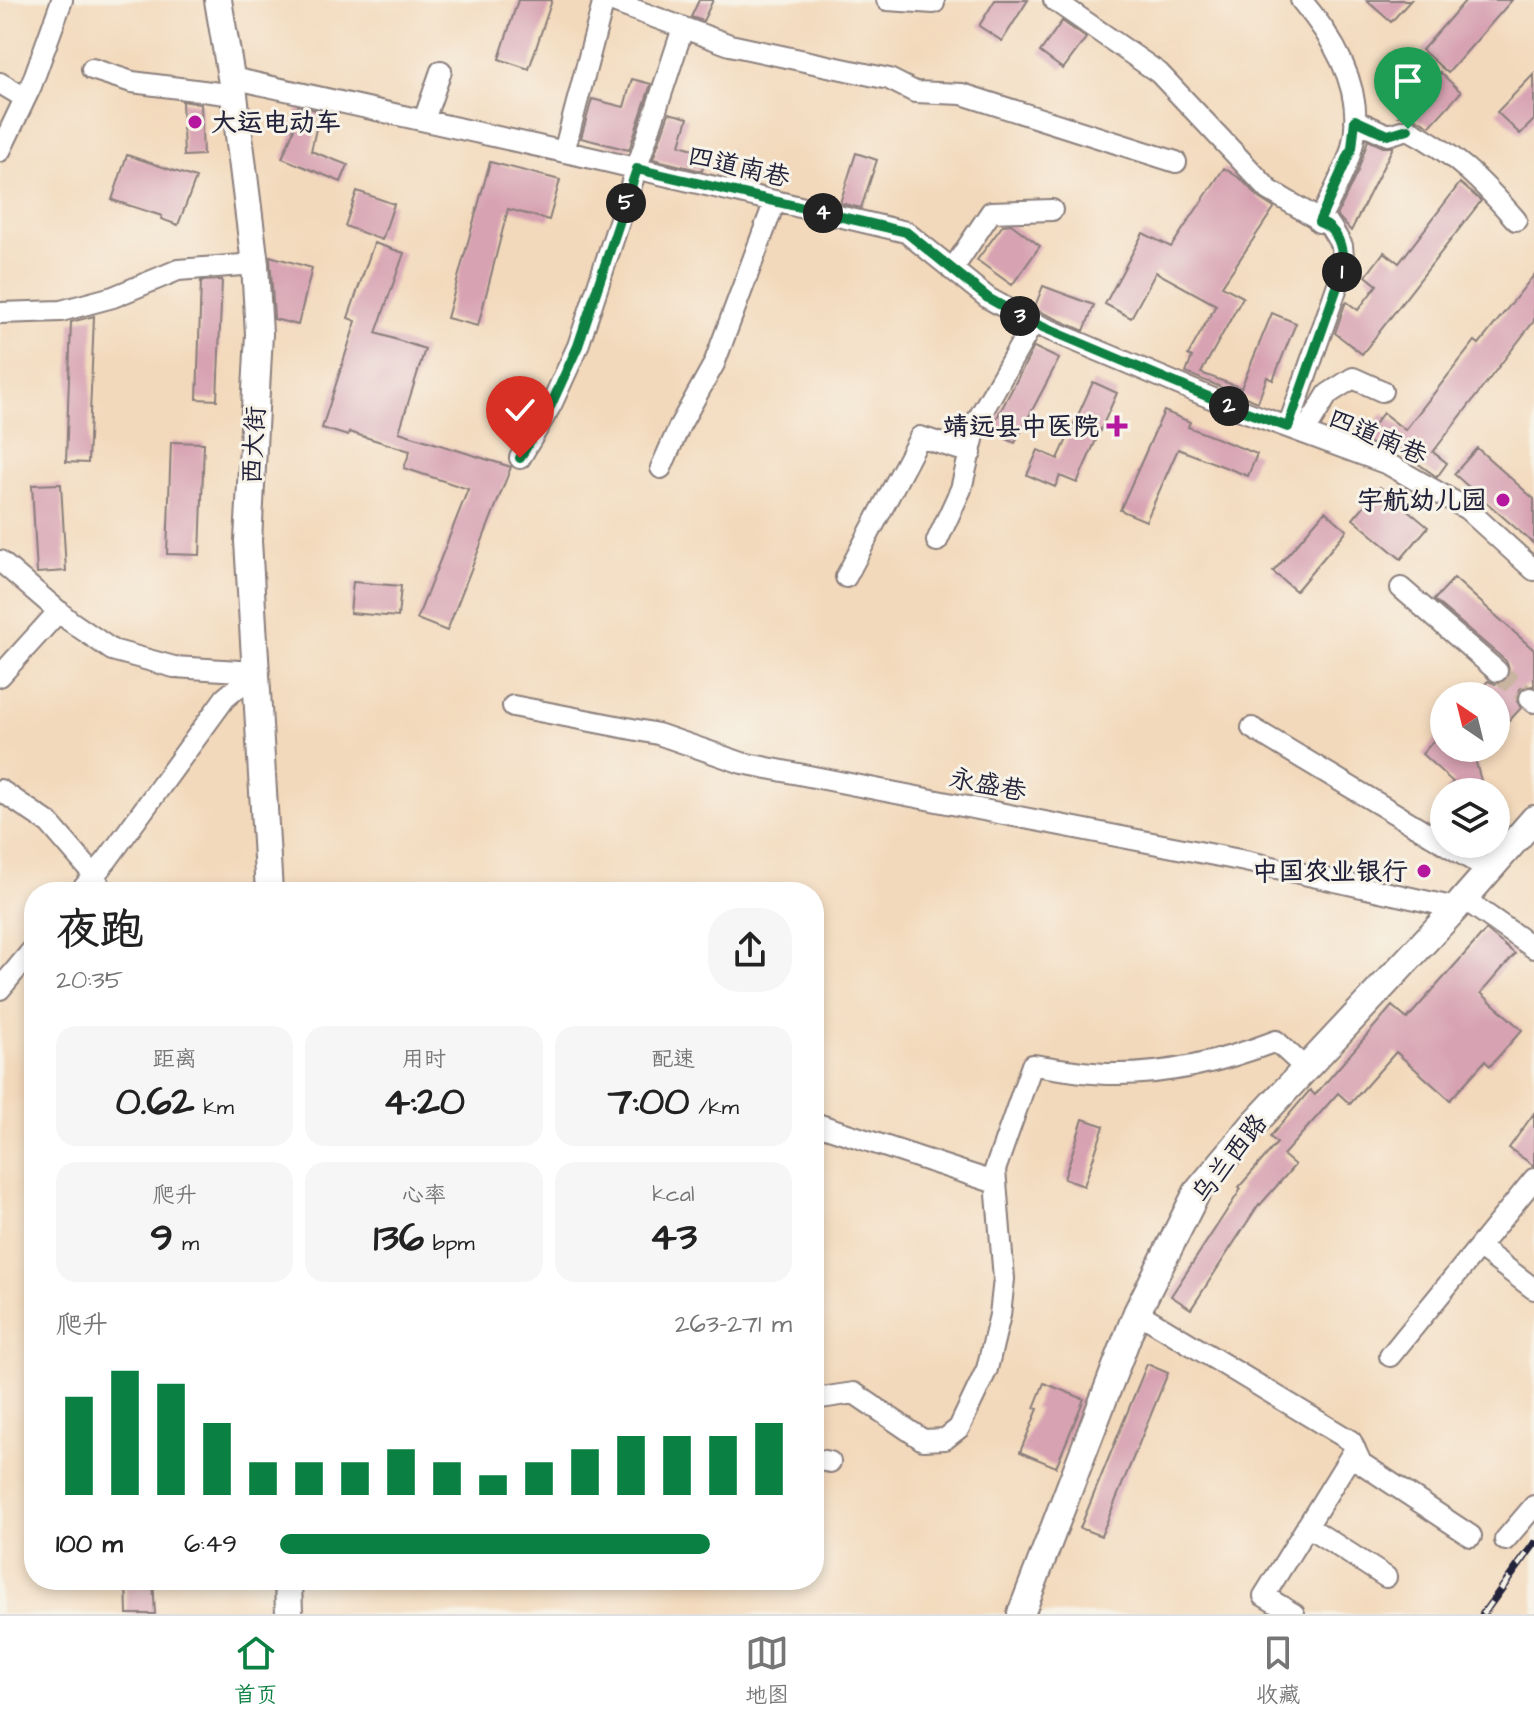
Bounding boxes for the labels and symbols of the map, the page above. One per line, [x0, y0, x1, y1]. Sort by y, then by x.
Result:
pin [1374, 47, 1442, 129]
place label: 大运电动车 [211, 105, 341, 141]
marker: 大运电动车 [186, 113, 204, 131]
street label: 四道南巷 [684, 138, 793, 196]
pin: 5 [606, 183, 646, 223]
pin: 4 [803, 193, 843, 233]
pin: 1 [1322, 252, 1362, 292]
pin: 3 [1000, 296, 1040, 336]
pin [486, 376, 554, 458]
pin: 2 [1209, 386, 1249, 426]
street label: 四道南巷 [1323, 400, 1433, 474]
street label: 西大街 [234, 405, 274, 485]
place label: 靖远县中医院 [943, 409, 1099, 445]
marker: 靖远县中医院 [1106, 415, 1128, 437]
place label: 宇航幼儿园 [1357, 483, 1487, 519]
marker: 宇航幼儿园 [1494, 491, 1512, 509]
north arrow [1430, 682, 1510, 762]
street label: 永盛巷 [946, 760, 1030, 810]
place label: 中国农业银行 [1252, 854, 1408, 890]
marker: 中国农业银行 [1415, 862, 1433, 880]
street label: 乌兰西路 [1184, 1107, 1276, 1211]

